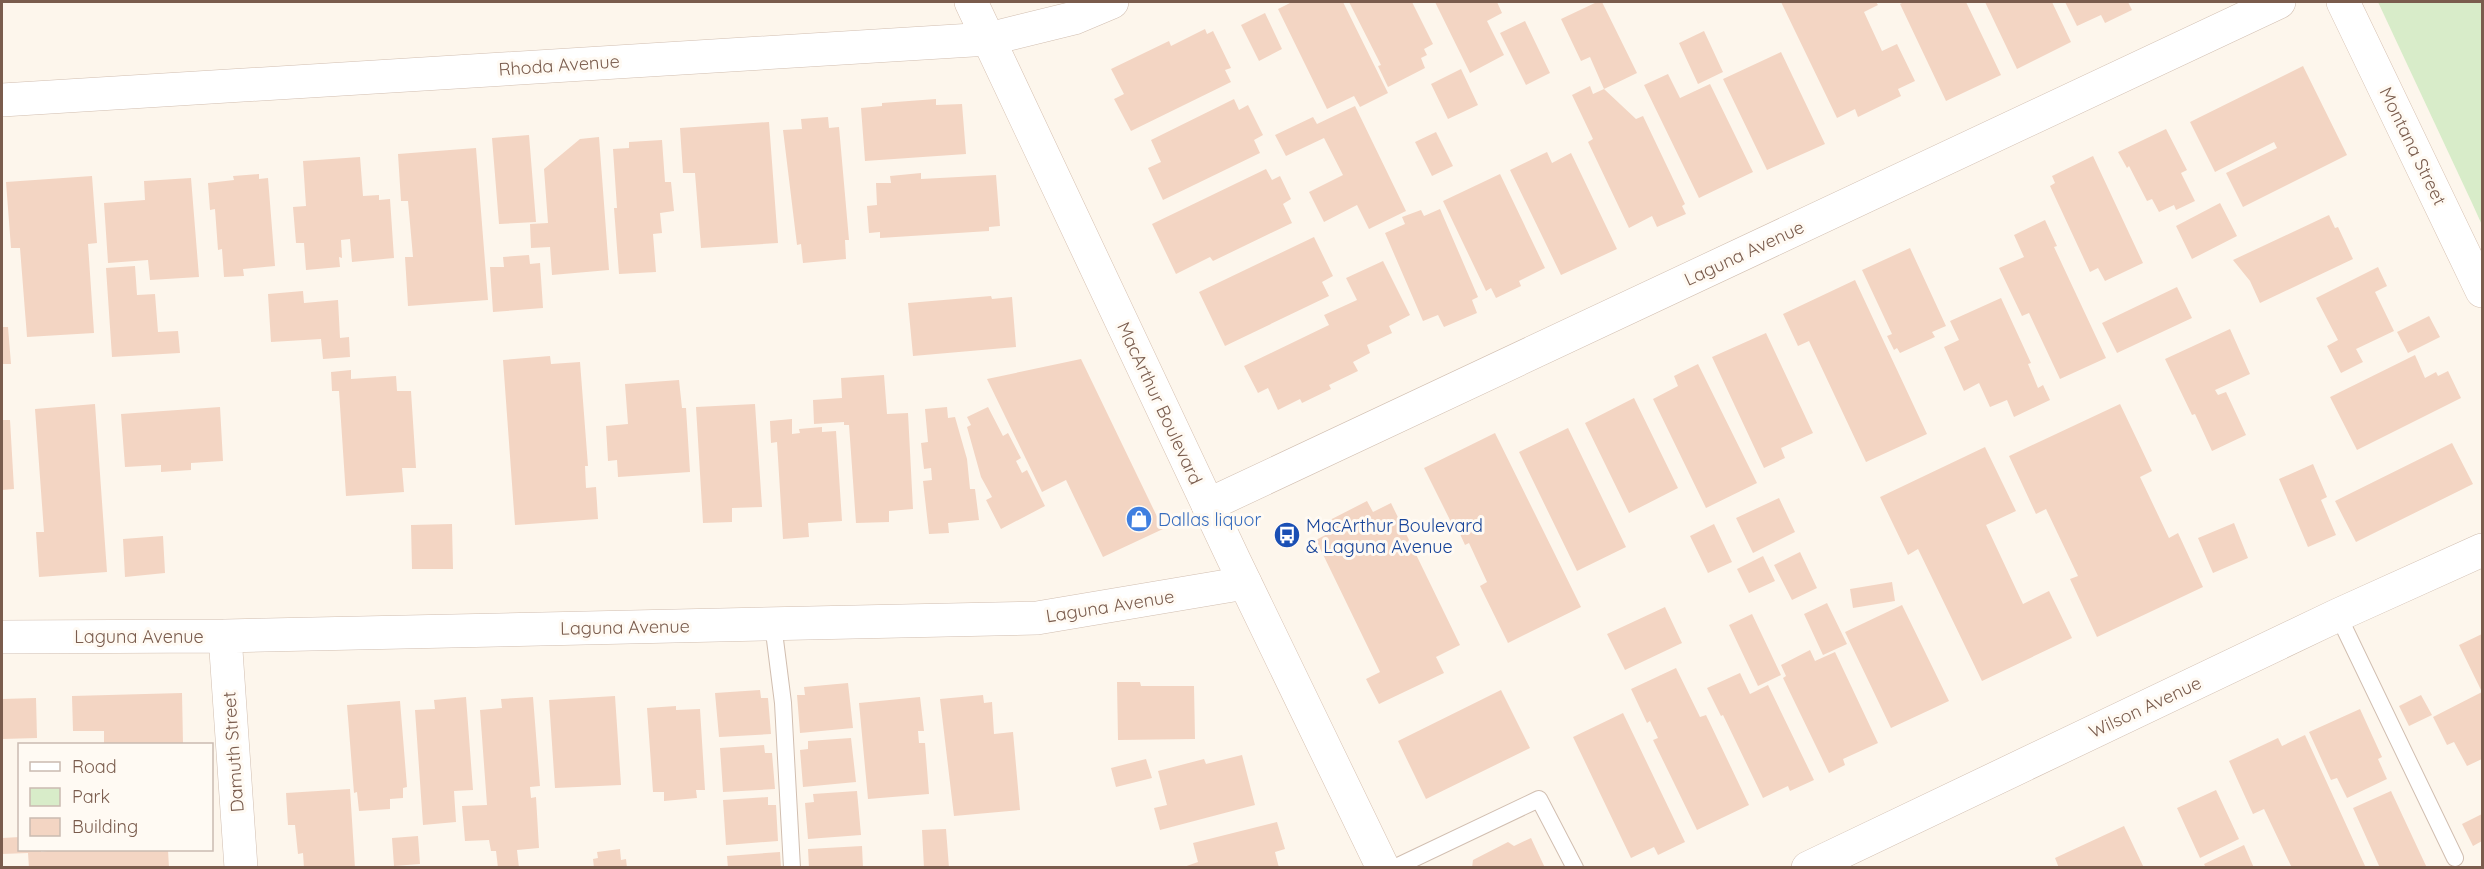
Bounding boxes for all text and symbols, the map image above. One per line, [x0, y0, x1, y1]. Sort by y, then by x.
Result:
street label: Rhoda Avenue [498, 49, 620, 81]
street label: Montana Street [2374, 83, 2452, 209]
street label: Laguna Avenue [1680, 215, 1808, 291]
street label: MacArthur Boulevard [1112, 318, 1208, 488]
shop icon: Dallas liquor [1124, 504, 1154, 534]
place label: Dallas liquor [1158, 508, 1261, 531]
place label: MacArthur Boulevard & Laguna Avenue [1306, 514, 1483, 558]
bus stop icon: MacArthur Boulevard & Laguna Avenue [1272, 520, 1302, 550]
street label: Laguna Avenue [1044, 585, 1176, 627]
street label: Laguna Avenue [560, 614, 690, 640]
street label: Laguna Avenue [74, 625, 204, 648]
street label: Wilson Avenue [2085, 671, 2205, 743]
street label: Damuth Street [217, 691, 249, 813]
legend [18, 743, 213, 851]
text: Road [72, 755, 117, 778]
text: Park [72, 785, 110, 808]
text: Building [72, 815, 138, 838]

